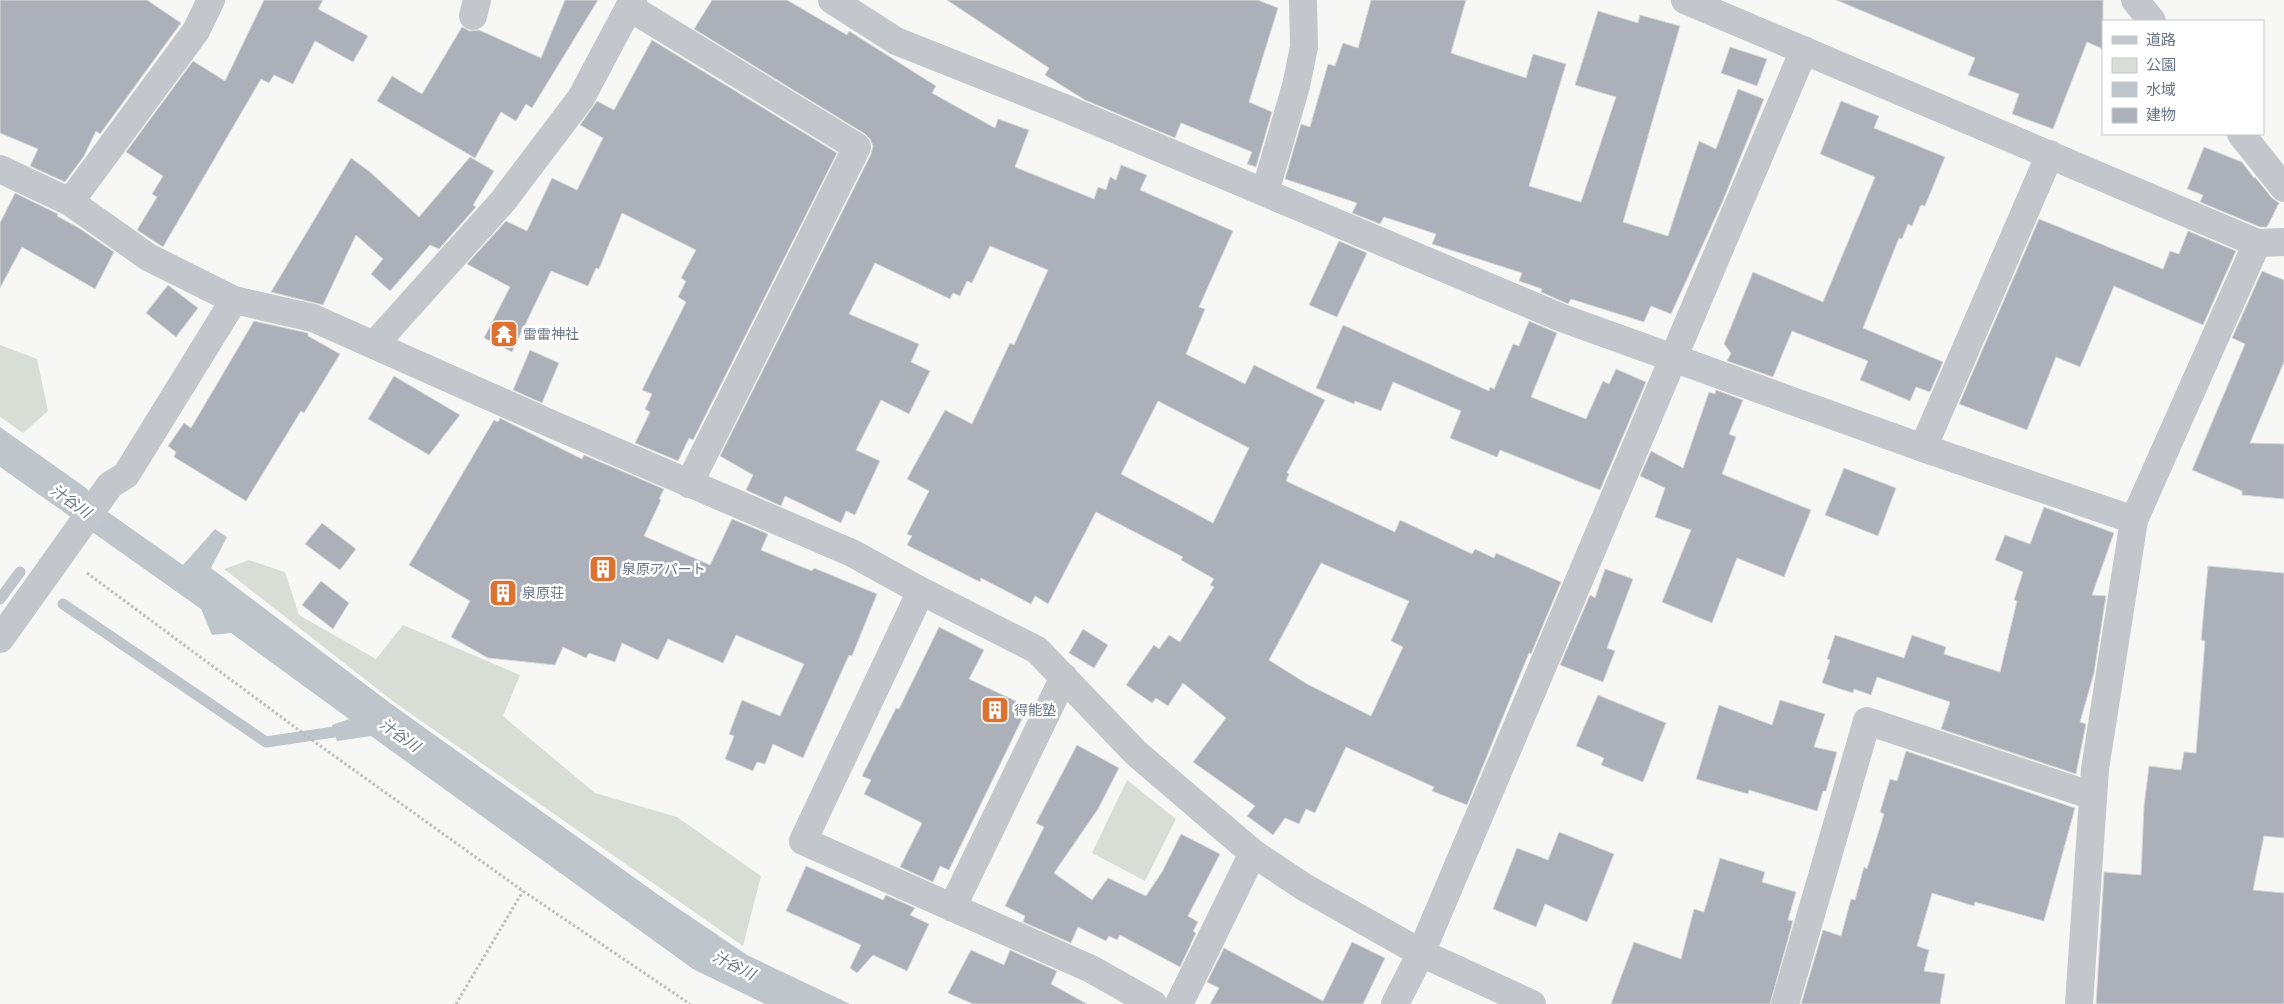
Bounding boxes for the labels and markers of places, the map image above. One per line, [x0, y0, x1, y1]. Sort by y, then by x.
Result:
temple icon: 雷雷神社 [489, 319, 519, 349]
place label: 雷雷神社 [523, 326, 579, 342]
building icon: 泉原アパート [588, 554, 618, 584]
place label: 泉原アパート [622, 561, 706, 577]
building icon: 泉原荘 [488, 578, 518, 608]
place label: 泉原荘 [522, 585, 564, 601]
building icon: 得能塾 [980, 695, 1010, 725]
place label: 得能塾 [1014, 702, 1056, 718]

